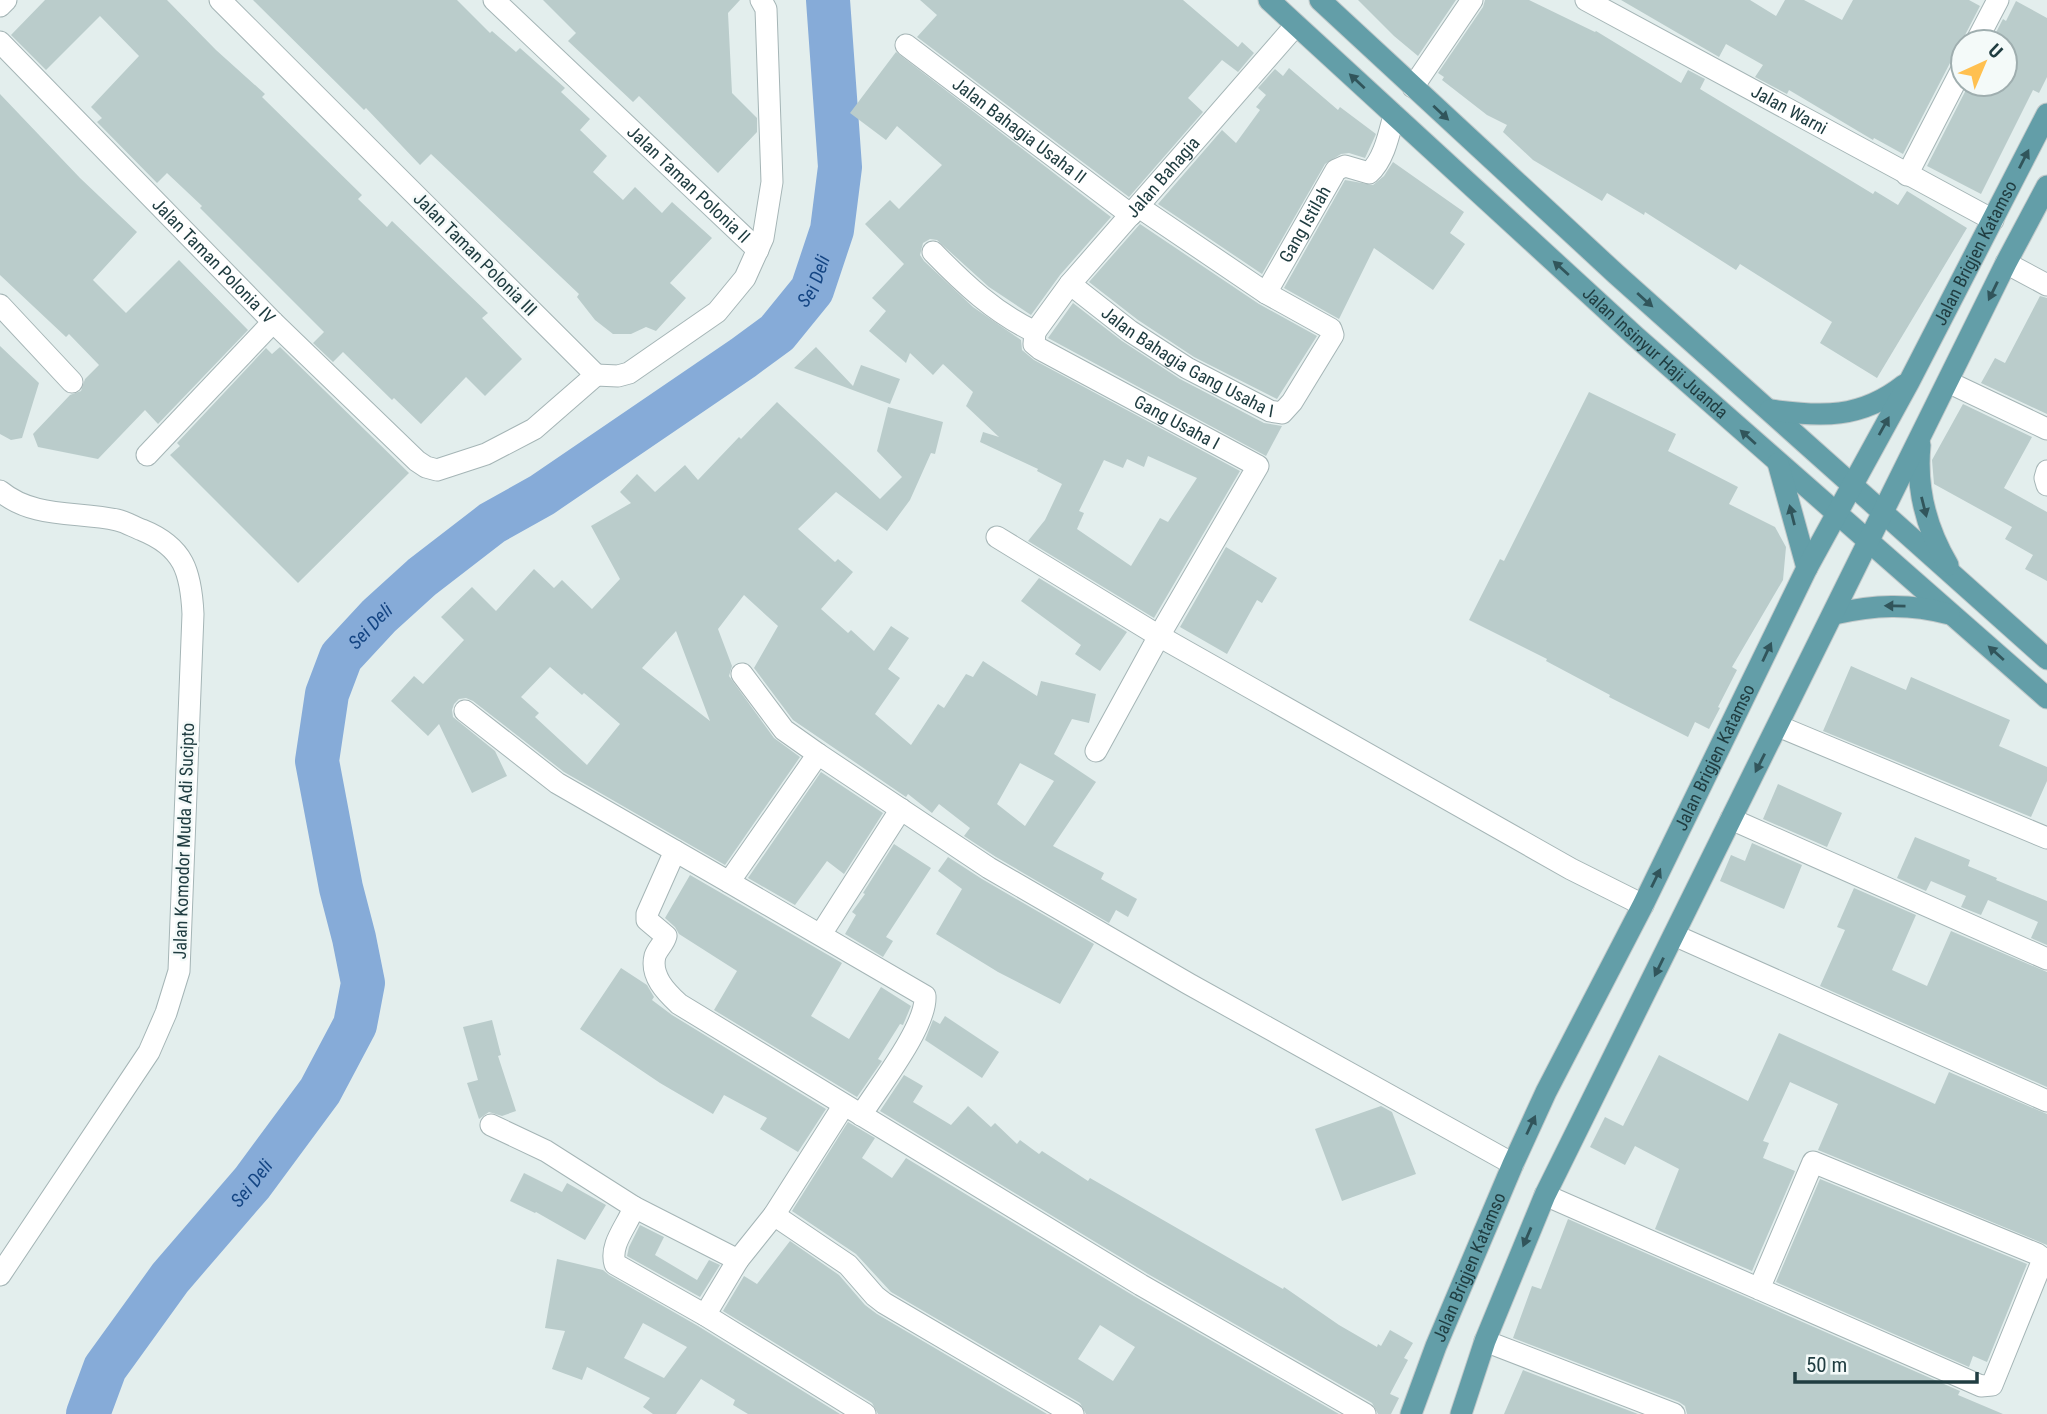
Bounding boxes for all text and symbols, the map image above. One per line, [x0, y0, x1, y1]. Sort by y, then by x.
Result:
north arrow [1949, 28, 2019, 98]
text: U [1984, 39, 2007, 63]
street label: Jalan Bahagia Usaha II [949, 73, 1091, 187]
one-way arrow [1348, 73, 1366, 89]
street label: Jalan Warni [1748, 80, 1831, 138]
one-way arrow [1432, 105, 1449, 121]
street label: Jalan Taman Polonia II [623, 121, 755, 247]
street label: Jalan Bahagia [1122, 132, 1204, 222]
one-way arrow [2018, 149, 2030, 169]
street label: Jalan Brigjen Katamso [1929, 177, 2021, 329]
street label: Gang Istilah [1275, 182, 1335, 266]
street label: Jalan Taman Polonia III [409, 188, 541, 320]
street label: Jalan Taman Polonia IV [148, 194, 280, 328]
water label: Sei Deli [792, 252, 835, 312]
one-way arrow [1552, 260, 1570, 276]
one-way arrow [1987, 281, 1999, 301]
street label: Jalan Insinyur Haji Juanda [1578, 282, 1732, 423]
one-way arrow [1636, 292, 1654, 308]
street label: Jalan Bahagia Gang Usaha I [1097, 302, 1275, 421]
street label: Gang Usaha I [1131, 390, 1223, 453]
one-way arrow [1878, 416, 1890, 435]
one-way arrow [1739, 429, 1757, 445]
one-way arrow [1919, 496, 1930, 518]
one-way arrow [1786, 504, 1797, 526]
water label: Sei Deli [343, 598, 398, 654]
one-way arrow [1884, 600, 1906, 612]
one-way arrow [1761, 642, 1773, 662]
one-way arrow [1988, 645, 2005, 661]
street label: Jalan Brigjen Katamso [1670, 681, 1759, 834]
street label: Jalan Komodor Muda Adi Sucipto [169, 722, 198, 960]
one-way arrow [1754, 753, 1765, 773]
one-way arrow [1650, 868, 1662, 888]
one-way arrow [1653, 957, 1664, 977]
one-way arrow [1525, 1115, 1537, 1135]
water label: Sei Deli [226, 1154, 278, 1212]
street label: Jalan Brigjen Katamso [1428, 1189, 1510, 1345]
one-way arrow [1522, 1227, 1533, 1248]
scale bar [1795, 1340, 1977, 1384]
text: 50 m [1806, 1353, 1847, 1377]

